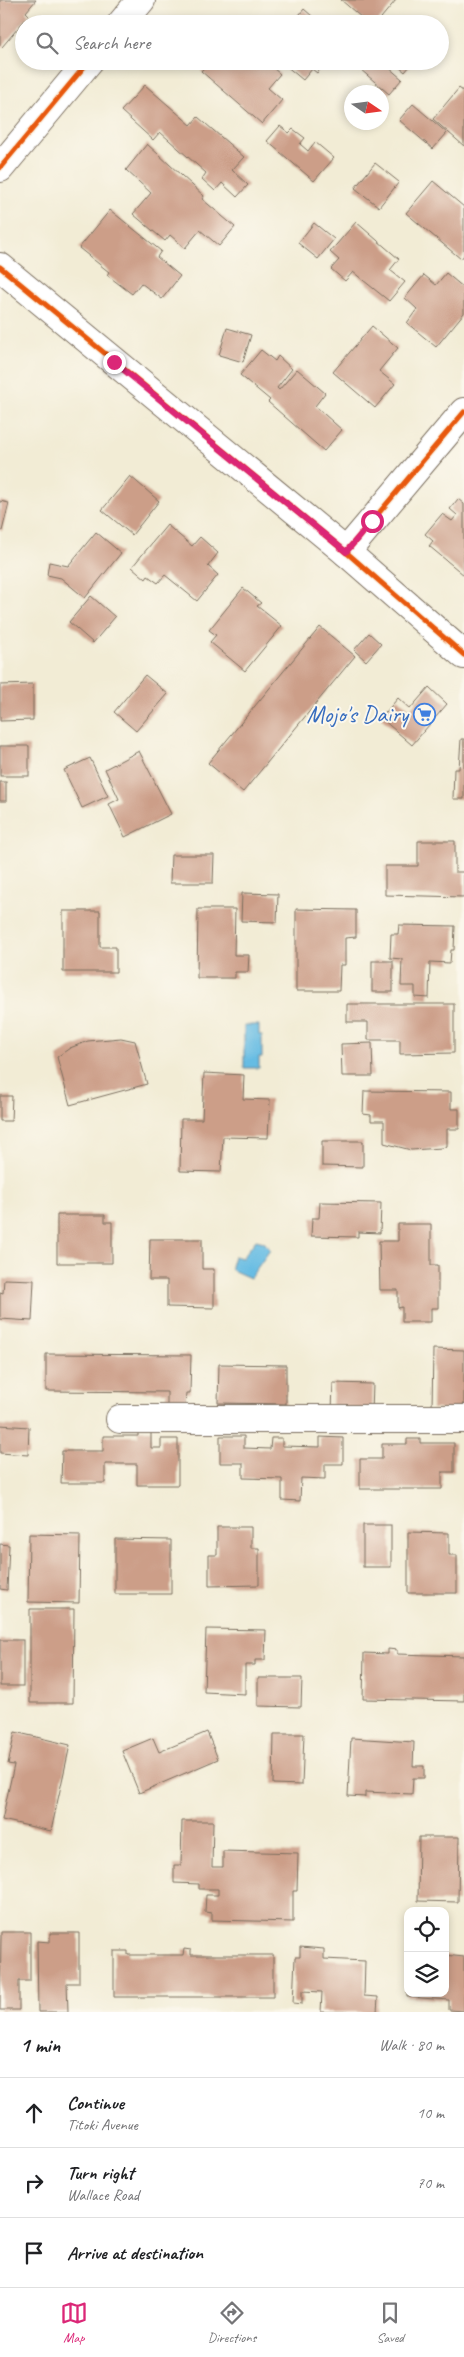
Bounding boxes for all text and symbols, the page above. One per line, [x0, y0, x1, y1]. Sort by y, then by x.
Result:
search box [15, 15, 449, 70]
icon: search [33, 29, 61, 57]
text: Search here [73, 31, 150, 55]
north arrow [344, 85, 389, 130]
route end [103, 351, 126, 374]
route start [361, 510, 384, 533]
place label: Mojo's Dairy [307, 699, 410, 729]
supermarket icon: Mojo's Dairy [412, 702, 436, 726]
map controls [404, 1907, 449, 1997]
button: locate [404, 1907, 449, 1952]
button: layers [404, 1952, 449, 1997]
text: 1 min [20, 2032, 60, 2058]
text: Walk · 80 m [379, 2035, 444, 2055]
text: Continue [67, 2091, 124, 2115]
icon: ahead [20, 2099, 48, 2127]
text: 10 m [417, 2103, 444, 2123]
text: Titoki Avenue [67, 2115, 138, 2135]
text: Turn right [67, 2161, 134, 2185]
icon: right [20, 2169, 48, 2197]
text: 70 m [417, 2173, 444, 2193]
text: Wallace Road [67, 2185, 139, 2205]
icon: arrive [20, 2239, 48, 2267]
text: Arrive at destination [67, 2241, 203, 2265]
tab: Map [60, 2299, 88, 2346]
tab: Directions [208, 2299, 256, 2346]
tab: Saved [376, 2299, 404, 2346]

